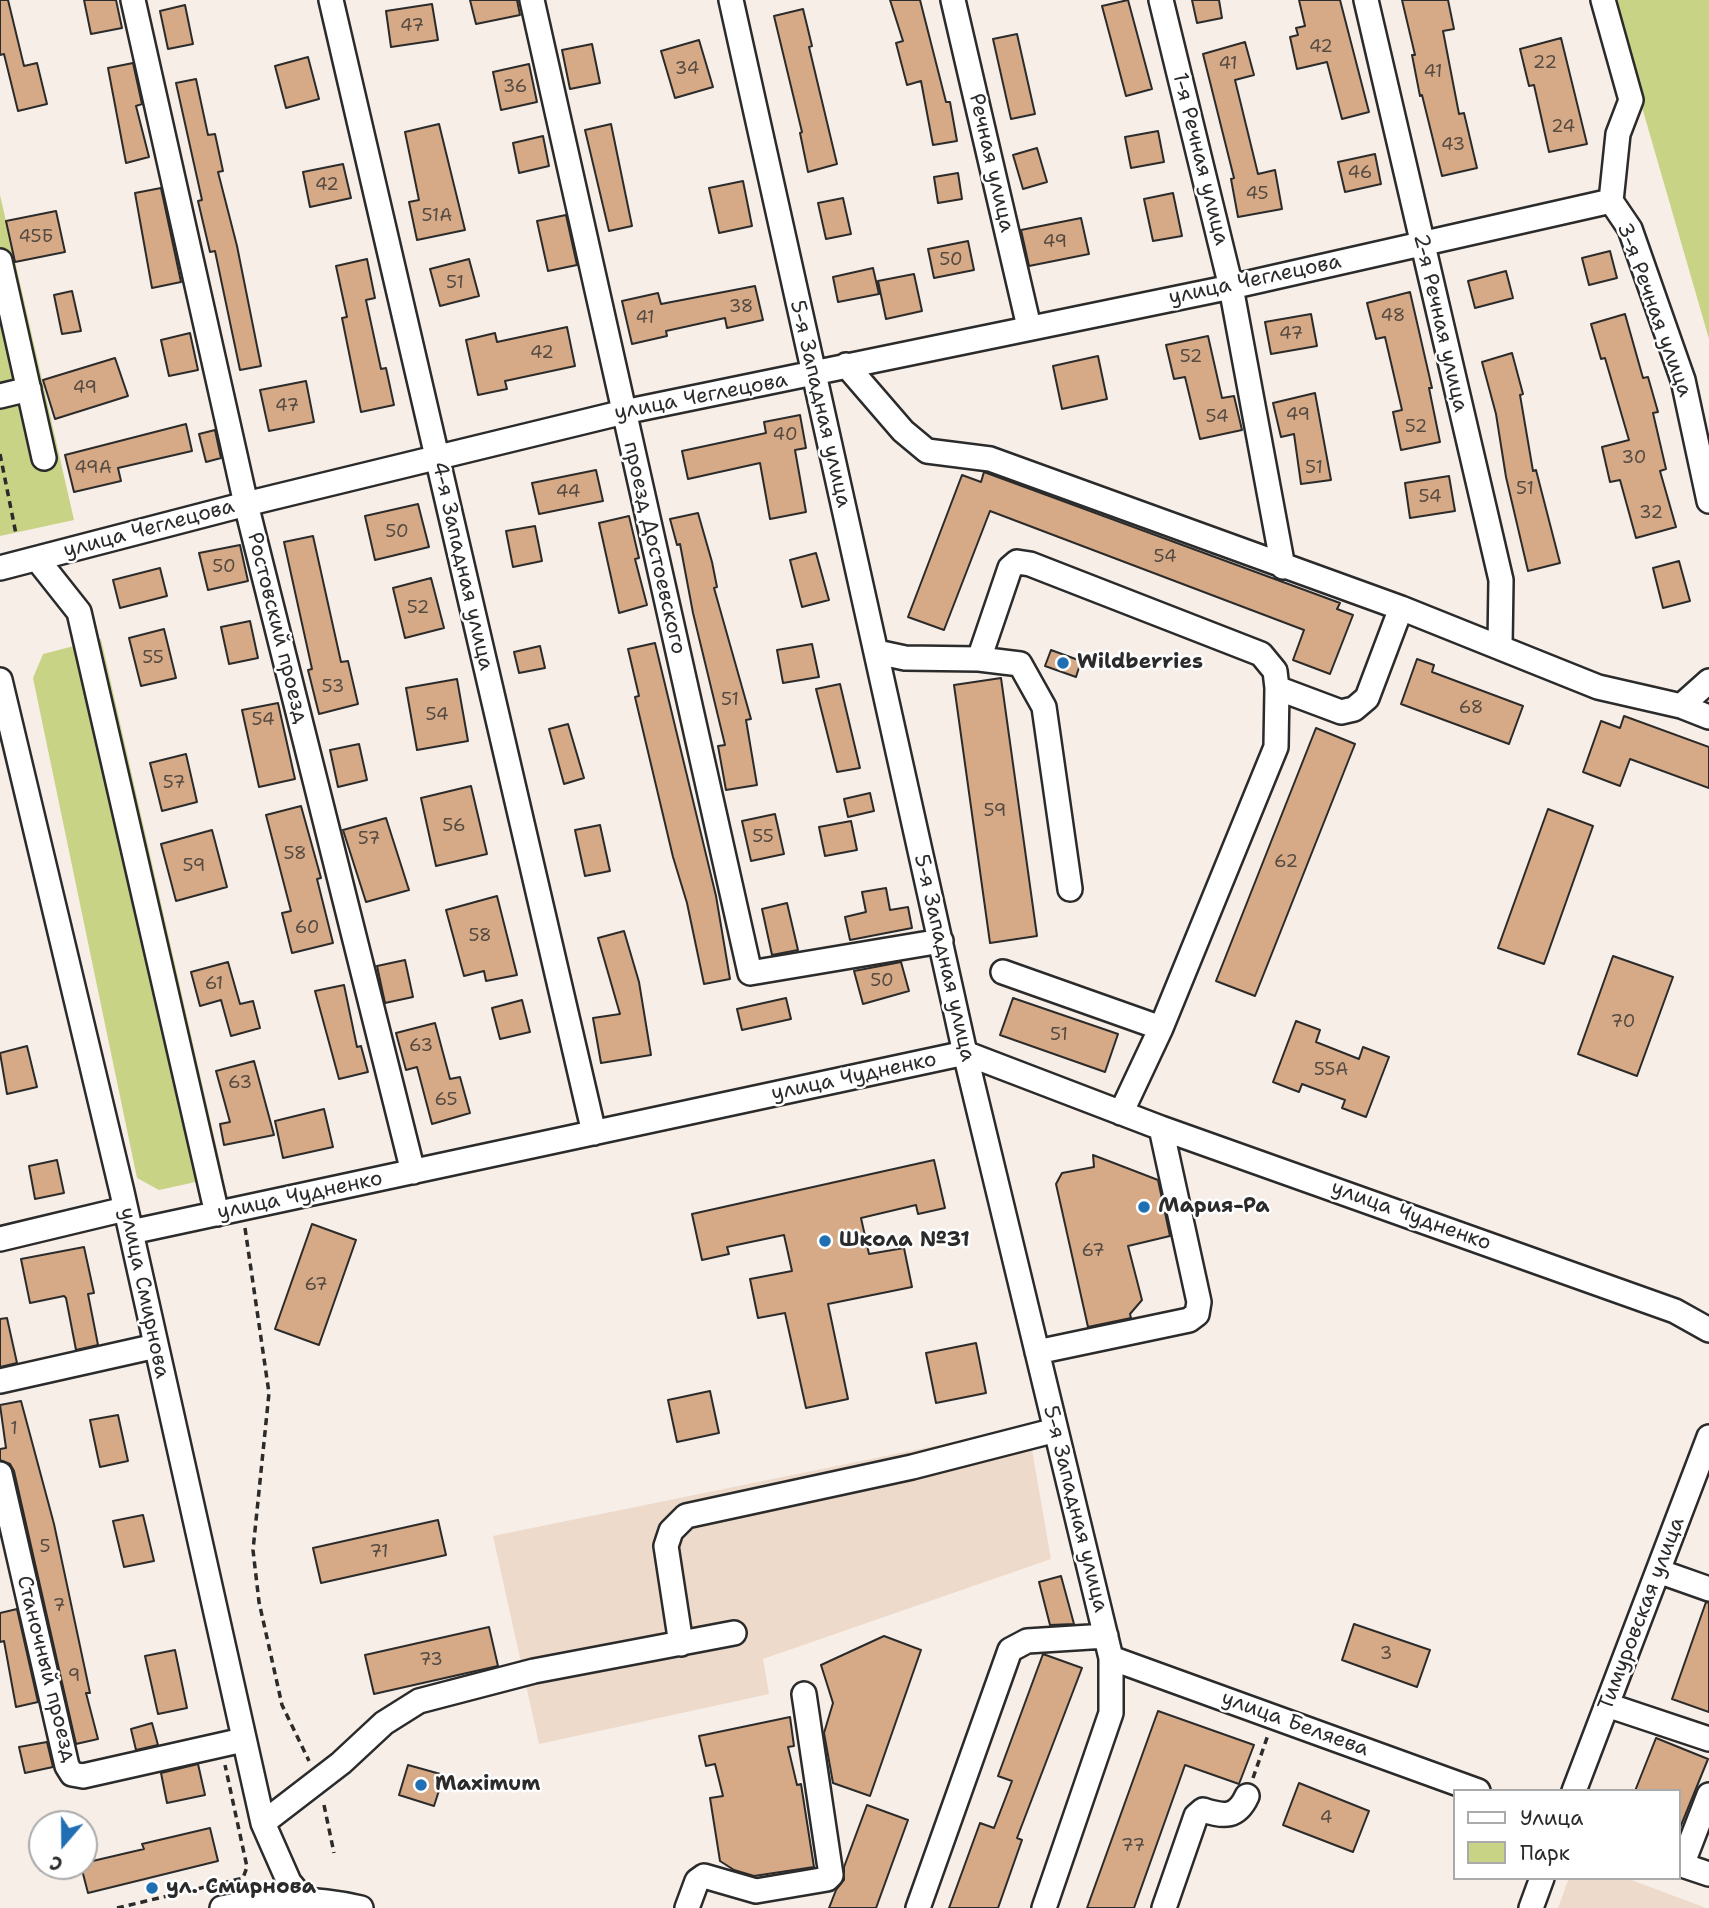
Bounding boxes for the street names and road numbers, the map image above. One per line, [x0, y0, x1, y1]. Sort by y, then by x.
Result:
street label: 1-я Речная улица [1166, 70, 1234, 248]
street label: Речная улица [963, 91, 1019, 235]
street label: 3-я Речная улица [1611, 220, 1697, 400]
street label: 2-я Речная улица [1407, 231, 1473, 415]
street label: улица Чеглецова [1166, 249, 1344, 311]
street label: 5-я Западная улица [784, 298, 856, 510]
street label: улица Чеглецова [612, 368, 790, 426]
street label: проезд Достоевского [617, 439, 691, 657]
street label: 4-я Западная улица [426, 459, 498, 673]
street label: улица Чеглецова [61, 494, 237, 564]
street label: Ростовский проезд [241, 530, 313, 726]
street label: 5-я Западная улица [908, 852, 980, 1064]
street label: улица Чудненко [769, 1047, 939, 1107]
street label: улица Чудненко [215, 1166, 385, 1226]
street label: улица Чудненко [1328, 1175, 1494, 1257]
street label: улица Смирнова [114, 1205, 174, 1381]
street label: 5-я Западная улица [1037, 1403, 1113, 1615]
street label: Тимуровская улица [1594, 1514, 1690, 1714]
street label: Станочный проезд [11, 1573, 81, 1765]
street label: улица Беляева [1218, 1686, 1372, 1762]

